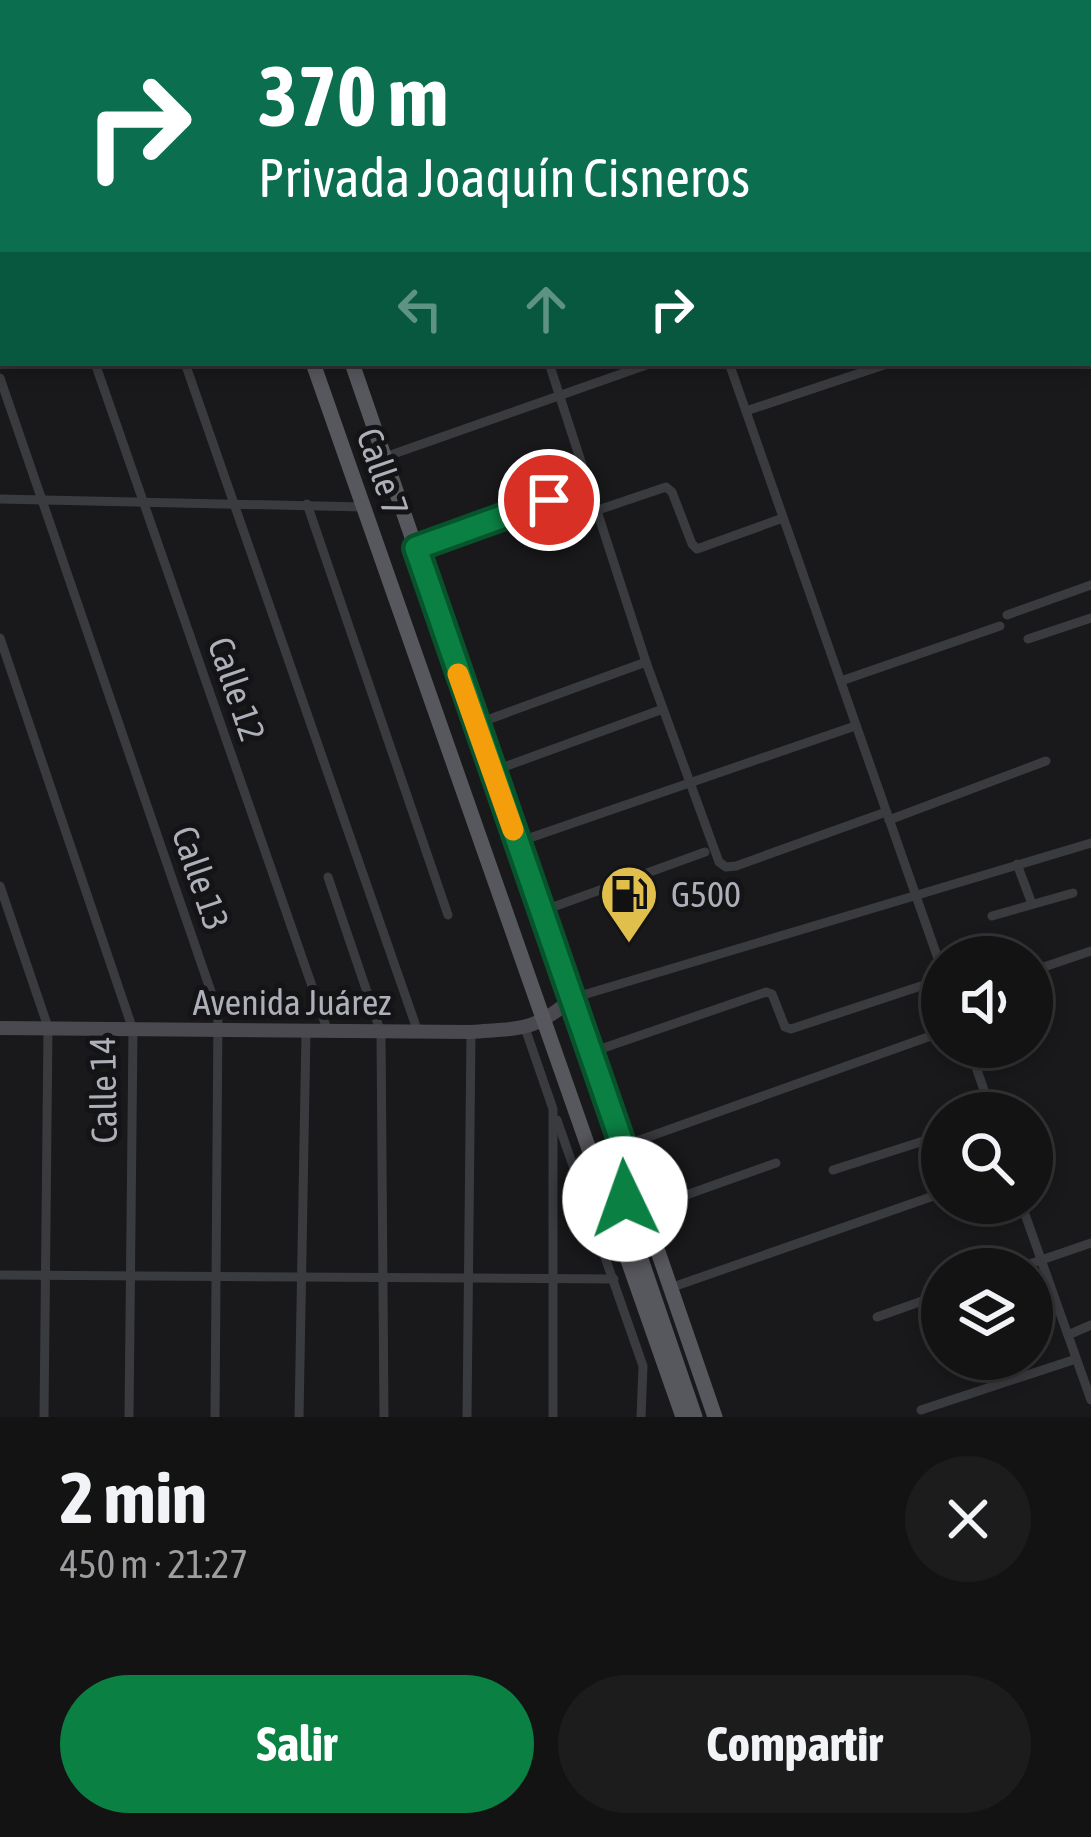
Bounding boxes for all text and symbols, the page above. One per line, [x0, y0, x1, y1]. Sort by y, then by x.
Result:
icon: right [60, 48, 216, 204]
text: 370 m [258, 48, 448, 144]
text: Privada Joaquín Cisneros [258, 147, 750, 208]
icon: left [387, 276, 453, 342]
icon: ahead [513, 276, 579, 342]
icon: right [639, 276, 705, 342]
street label: Calle 7 [349, 423, 417, 521]
pin [498, 449, 600, 551]
icon: arrive [516, 467, 582, 533]
street label: Calle 12 [200, 632, 274, 746]
street label: Calle 13 [164, 821, 238, 935]
fuel station icon: G500 [598, 863, 660, 945]
place label: G500 [671, 873, 741, 915]
map controls [921, 936, 1053, 1380]
button: sound [921, 936, 1053, 1068]
street label: Avenida Juárez [193, 981, 391, 1023]
street label: Calle 14 [81, 1036, 125, 1144]
button: search [921, 1092, 1053, 1224]
position arrow [562, 1136, 688, 1262]
button: layers [921, 1248, 1053, 1380]
text: 2 min [60, 1456, 207, 1538]
button: close [905, 1456, 1031, 1582]
text: 450 m · 21:27 [60, 1542, 248, 1586]
button: Salir [60, 1675, 534, 1813]
button: Compartir [558, 1675, 1031, 1813]

